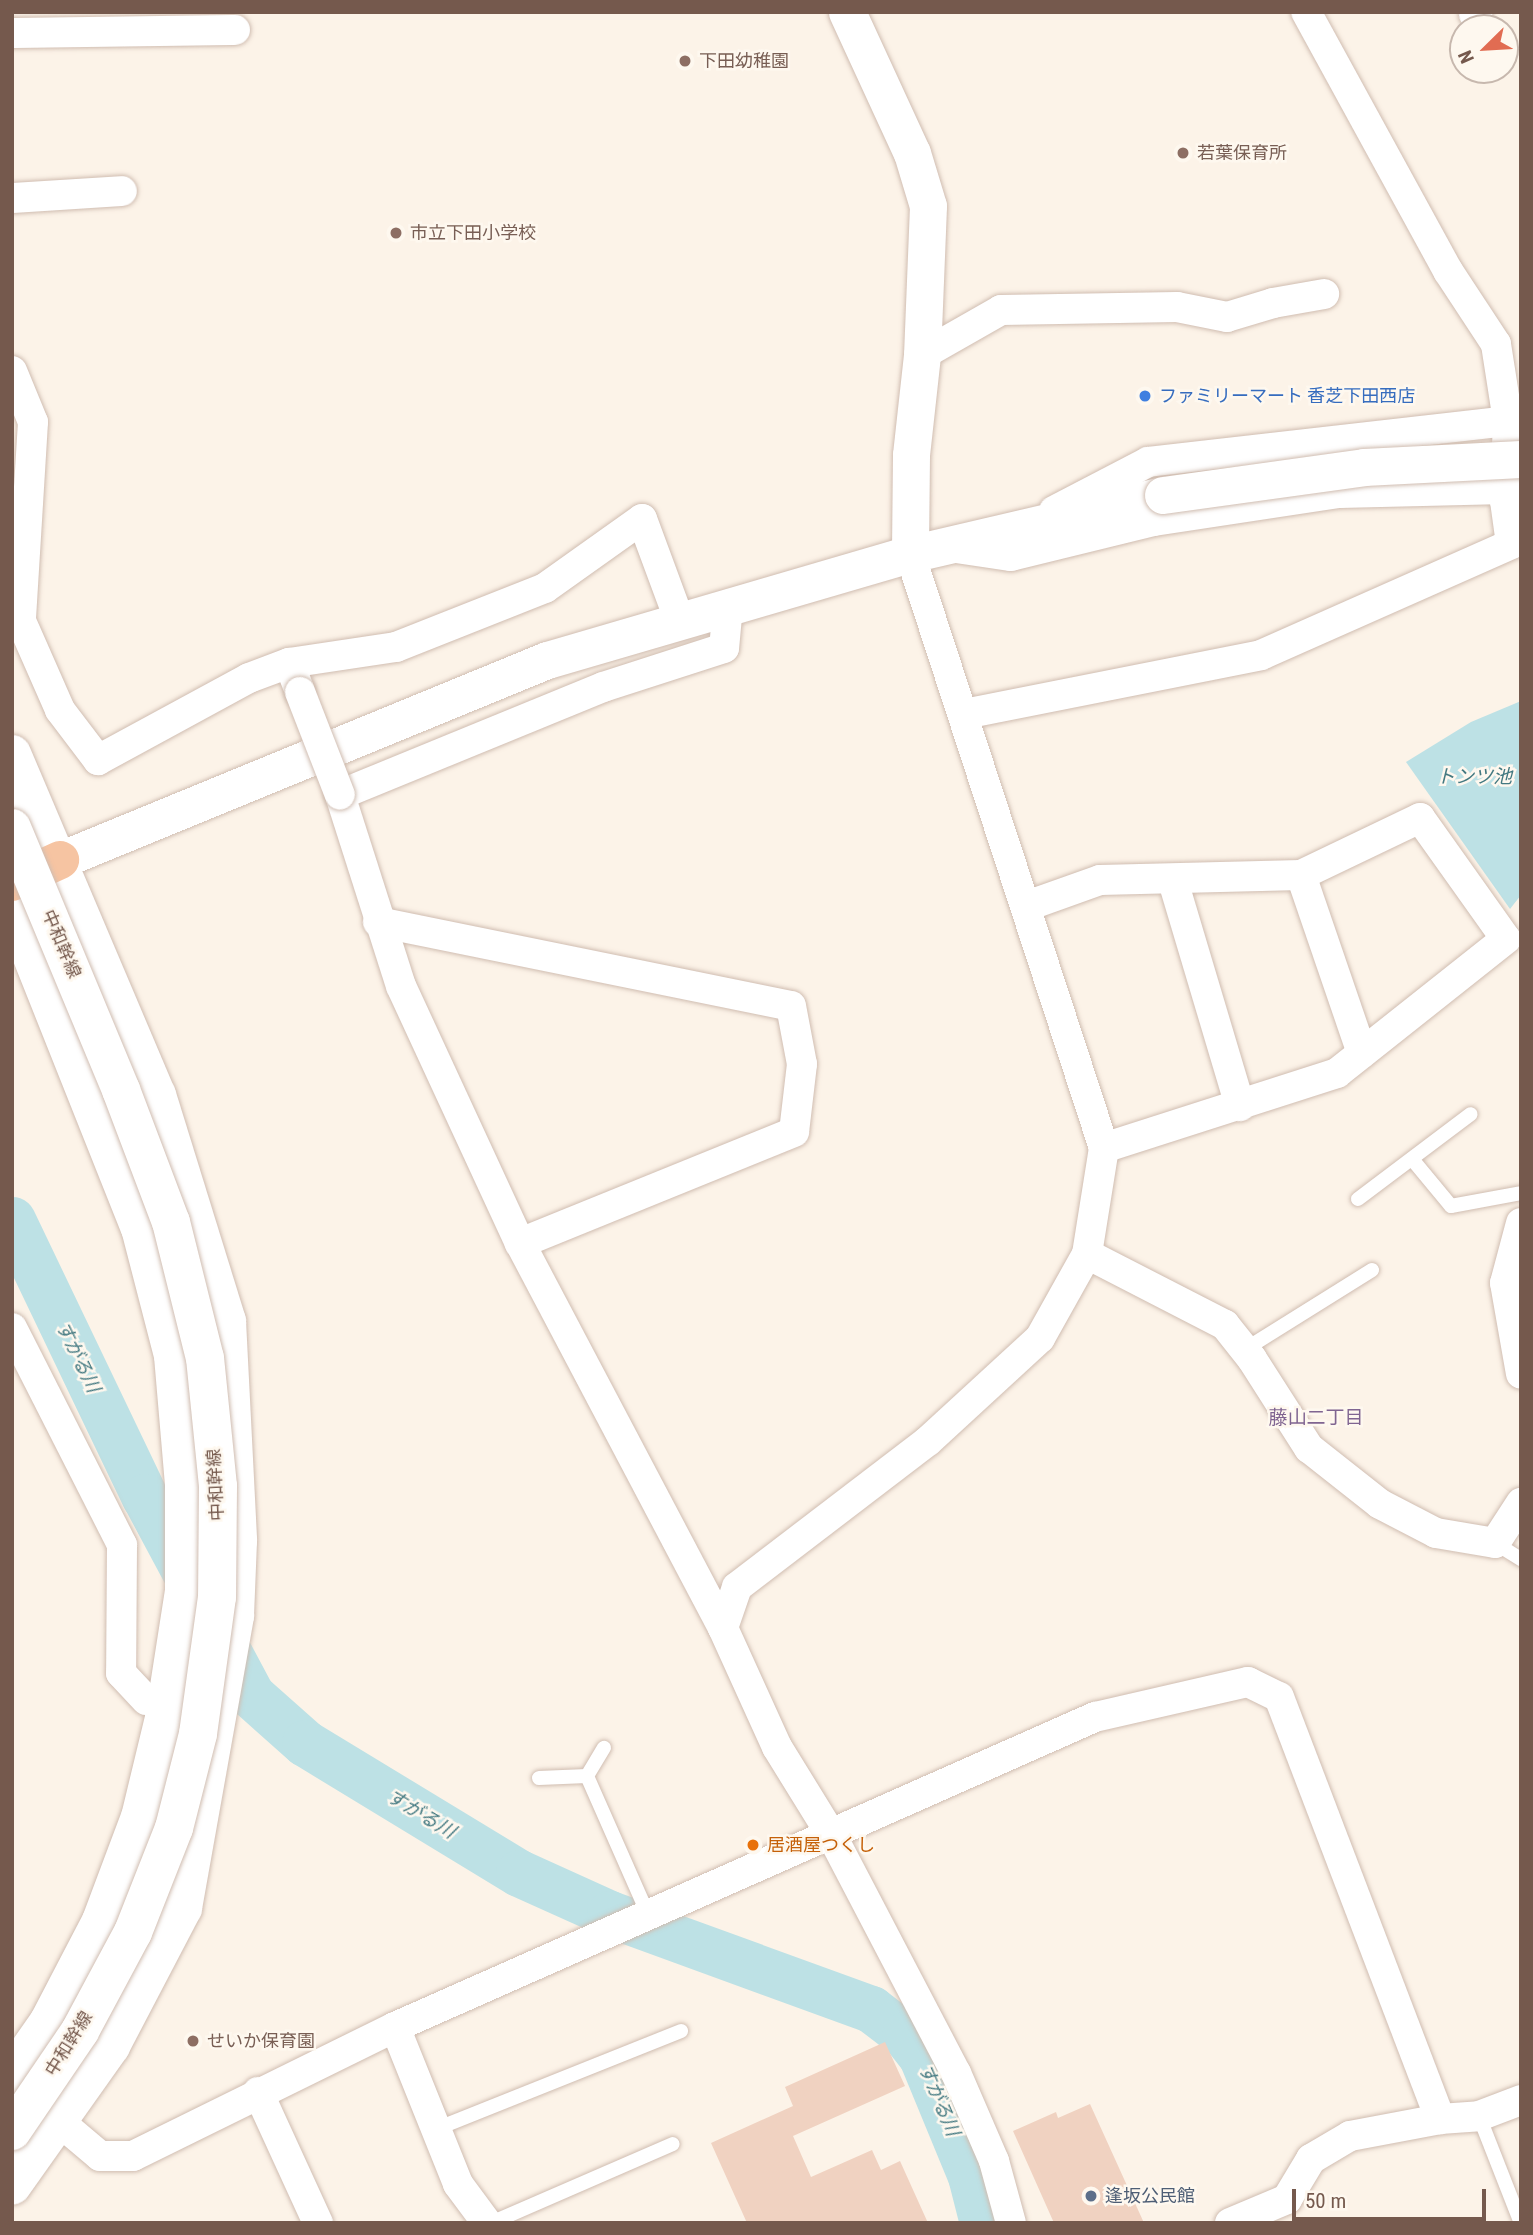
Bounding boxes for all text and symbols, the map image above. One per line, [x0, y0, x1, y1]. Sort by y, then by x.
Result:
north arrow [1449, 14, 1519, 84]
text: N [1453, 47, 1479, 67]
place label: 下田幼稚園 [699, 50, 789, 72]
marker: 下田幼稚園 [677, 53, 693, 69]
place label: 若葉保育所 [1197, 142, 1287, 164]
marker: 若葉保育所 [1175, 145, 1191, 161]
place label: 市立下田小学校 [410, 222, 536, 244]
marker: 市立下田小学校 [388, 225, 404, 241]
place label: ファミリーマート 香芝下田西店 [1159, 385, 1415, 407]
marker: ファミリーマート 香芝下田西店 [1137, 388, 1153, 404]
water label: トンツ池 [1436, 766, 1512, 788]
street label: 中和幹線 [37, 907, 85, 981]
water label: すがる川 [51, 1318, 105, 1396]
district label: 藤山二丁目 [1269, 1407, 1363, 1429]
street label: 中和幹線 [203, 1448, 229, 1522]
water label: すがる川 [383, 1785, 459, 1843]
place label: 居酒屋つくし [767, 1834, 875, 1856]
marker: 居酒屋つくし [745, 1837, 761, 1853]
street label: 中和幹線 [41, 2008, 97, 2080]
place label: せいか保育園 [207, 2030, 315, 2052]
marker: せいか保育園 [185, 2033, 201, 2049]
water label: すがる川 [914, 2061, 964, 2139]
scale bar [1295, 2176, 1489, 2220]
place label: 逢坂公民館 [1105, 2185, 1195, 2207]
marker: 逢坂公民館 [1083, 2188, 1099, 2204]
text: 50 m [1305, 2189, 1346, 2213]

